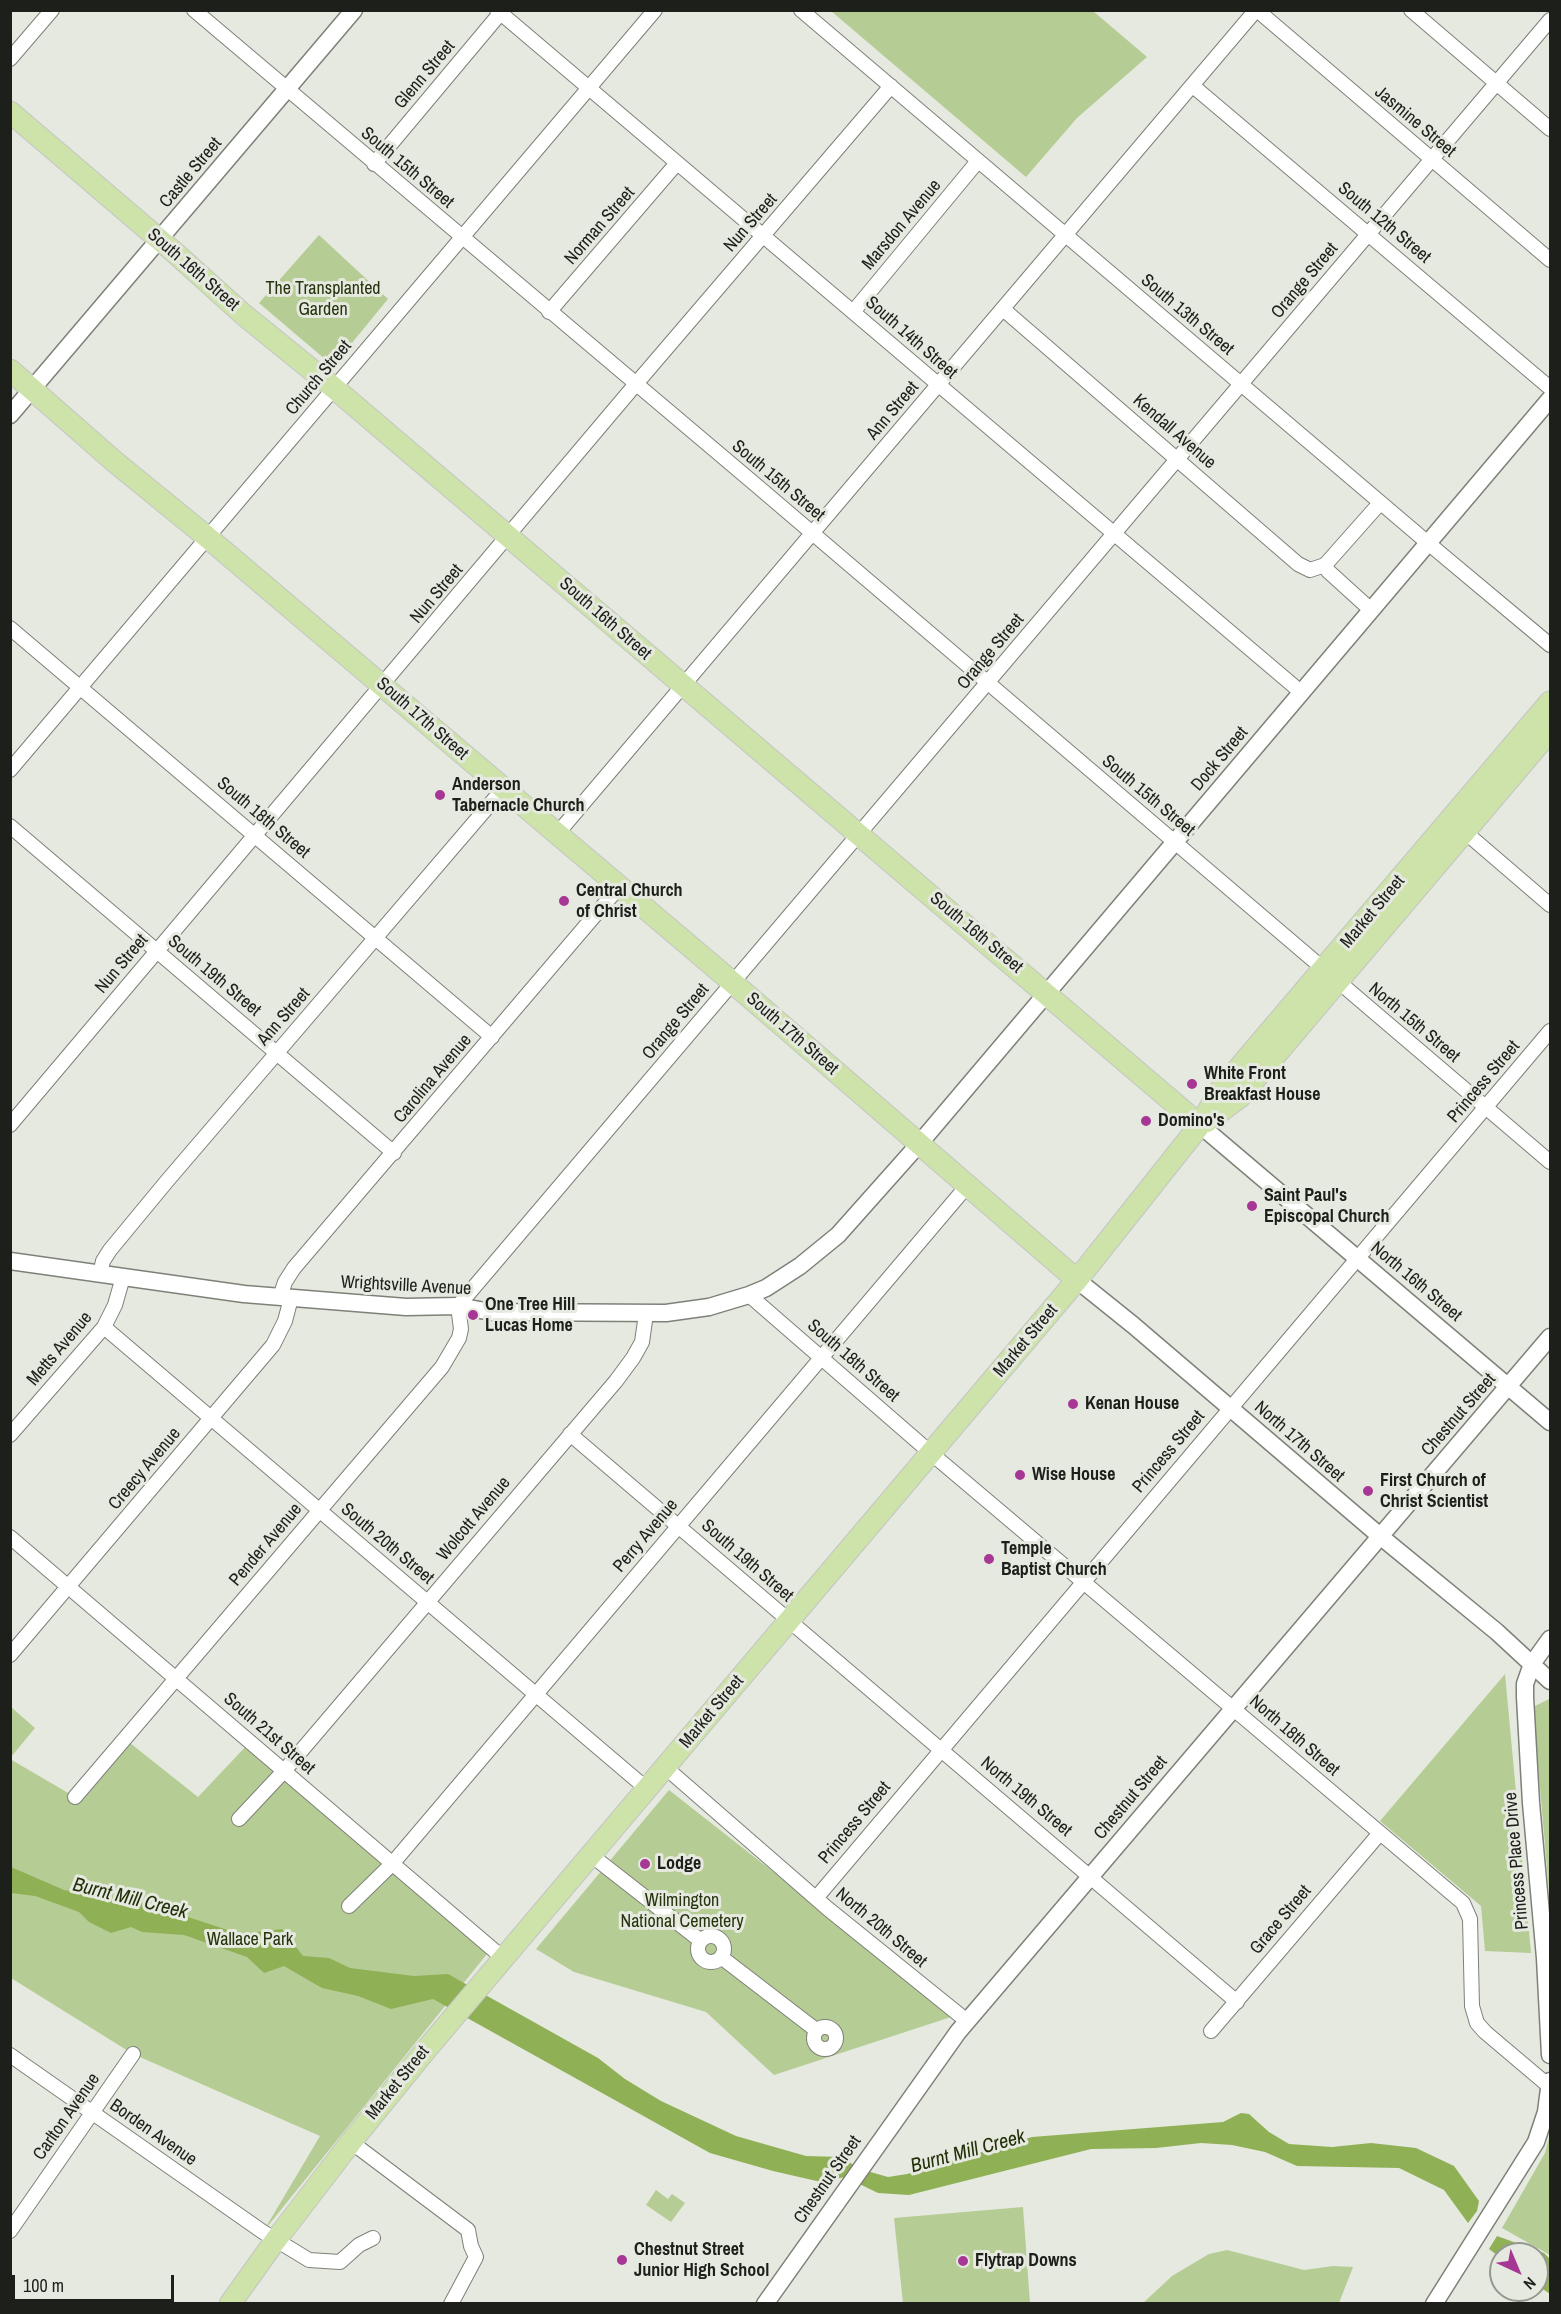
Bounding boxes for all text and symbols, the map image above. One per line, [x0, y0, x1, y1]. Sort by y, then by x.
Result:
street label: Glenn Street [390, 36, 460, 114]
street label: Jasmine Street [1370, 82, 1460, 162]
street label: South 15th Street [356, 123, 458, 213]
street label: Castle Street [155, 133, 227, 213]
street label: Marsdon Avenue [858, 175, 946, 275]
street label: South 12th Street [1333, 178, 1435, 268]
street label: Norman Street [560, 183, 640, 269]
street label: Nun Street [720, 189, 782, 257]
street label: South 16th Street [143, 224, 243, 316]
street label: Orange Street [1267, 239, 1343, 323]
street label: South 13th Street [1136, 270, 1238, 360]
park label: The Transplanted Garden [265, 278, 381, 320]
street label: South 14th Street [861, 292, 961, 384]
street label: Church Street [281, 336, 357, 420]
street label: Ann Street [862, 377, 924, 445]
street label: Kendall Avenue [1128, 390, 1220, 474]
street label: South 15th Street [727, 436, 829, 526]
street label: Nun Street [406, 560, 468, 628]
street label: South 16th Street [555, 573, 655, 665]
street label: Orange Street [953, 610, 1029, 694]
street label: South 17th Street [372, 673, 472, 765]
street label: Dock Street [1187, 723, 1253, 795]
street label: South 15th Street [1097, 751, 1199, 841]
street label: South 18th Street [212, 773, 314, 863]
place label: Anderson Tabernacle Church [452, 774, 585, 816]
marker: Anderson Tabernacle Church [433, 788, 447, 802]
street label: Market Street [1336, 871, 1410, 953]
place label: Central Church of Christ [576, 880, 683, 922]
street label: South 16th Street [925, 888, 1027, 978]
marker: Central Church of Christ [557, 894, 571, 908]
street label: Nun Street [91, 930, 153, 998]
street label: South 19th Street [163, 931, 265, 1021]
street label: North 15th Street [1364, 979, 1464, 1067]
street label: Orange Street [638, 980, 714, 1064]
street label: Ann Street [253, 984, 315, 1050]
street label: South 17th Street [742, 988, 842, 1080]
street label: Carolina Avenue [389, 1030, 477, 1128]
street label: Princess Street [1443, 1036, 1525, 1128]
place label: White Front Breakfast House [1204, 1063, 1320, 1106]
marker: White Front Breakfast House [1185, 1077, 1199, 1091]
place label: Domino's [1158, 1110, 1225, 1132]
marker: Domino's [1139, 1114, 1153, 1128]
place label: Saint Paul's Episcopal Church [1264, 1185, 1389, 1228]
marker: Saint Paul's Episcopal Church [1245, 1199, 1259, 1213]
street label: North 16th Street [1366, 1238, 1466, 1326]
street label: Wrightsville Avenue [340, 1272, 472, 1300]
place label: One Tree Hill Lucas Home [485, 1294, 575, 1336]
street label: Market Street [989, 1300, 1063, 1382]
street label: Metts Avenue [23, 1308, 97, 1390]
marker: One Tree Hill Lucas Home [466, 1308, 480, 1322]
street label: South 18th Street [803, 1315, 903, 1407]
street label: Chestnut Street [1417, 1369, 1501, 1461]
place label: Kenan House [1085, 1393, 1179, 1415]
marker: Kenan House [1066, 1397, 1080, 1411]
street label: North 17th Street [1249, 1397, 1349, 1487]
street label: Princess Street [1128, 1406, 1210, 1498]
street label: Creecy Avenue [104, 1424, 186, 1514]
place label: Wise House [1032, 1464, 1116, 1486]
marker: Wise House [1013, 1468, 1027, 1482]
place label: First Church of Christ Scientist [1380, 1470, 1488, 1512]
street label: Wolcott Avenue [433, 1473, 515, 1565]
marker: First Church of Christ Scientist [1361, 1484, 1375, 1498]
street label: Perry Avenue [609, 1495, 683, 1577]
street label: Pender Avenue [225, 1499, 307, 1591]
street label: South 20th Street [336, 1499, 438, 1589]
street label: South 19th Street [697, 1515, 797, 1607]
place label: Temple Baptist Church [1001, 1538, 1107, 1580]
marker: Temple Baptist Church [982, 1552, 996, 1566]
street label: Market Street [675, 1671, 749, 1753]
street label: South 21st Street [219, 1688, 319, 1780]
street label: North 18th Street [1244, 1691, 1344, 1781]
street label: Chestnut Street [1090, 1752, 1172, 1844]
street label: North 19th Street [976, 1753, 1076, 1841]
street label: Princess Street [814, 1777, 896, 1869]
street label: Princess Place Drive [1500, 1791, 1534, 1931]
place label: Lodge [657, 1853, 701, 1875]
marker: Lodge [638, 1857, 652, 1871]
water label: Burnt Mill Creek [70, 1873, 190, 1925]
street label: Grace Street [1246, 1881, 1316, 1959]
street label: North 20th Street [831, 1884, 931, 1972]
park label: Wilmington National Cemetery [620, 1890, 744, 1932]
park label: Wallace Park [207, 1929, 293, 1951]
street label: Market Street [362, 2042, 434, 2124]
street label: Carlton Avenue [29, 2069, 105, 2165]
street label: Borden Avenue [105, 2095, 201, 2171]
water label: Burnt Mill Creek [908, 2125, 1028, 2179]
street label: Chestnut Street [790, 2132, 866, 2228]
place label: Chestnut Street Junior High School [634, 2239, 769, 2282]
north arrow [1489, 2242, 1549, 2302]
place label: Flytrap Downs [975, 2250, 1077, 2272]
marker: Chestnut Street Junior High School [615, 2253, 629, 2267]
marker: Flytrap Downs [956, 2254, 970, 2268]
scale bar [15, 2263, 177, 2301]
text: N [1519, 2272, 1541, 2295]
text: 100 m [23, 2273, 64, 2298]

